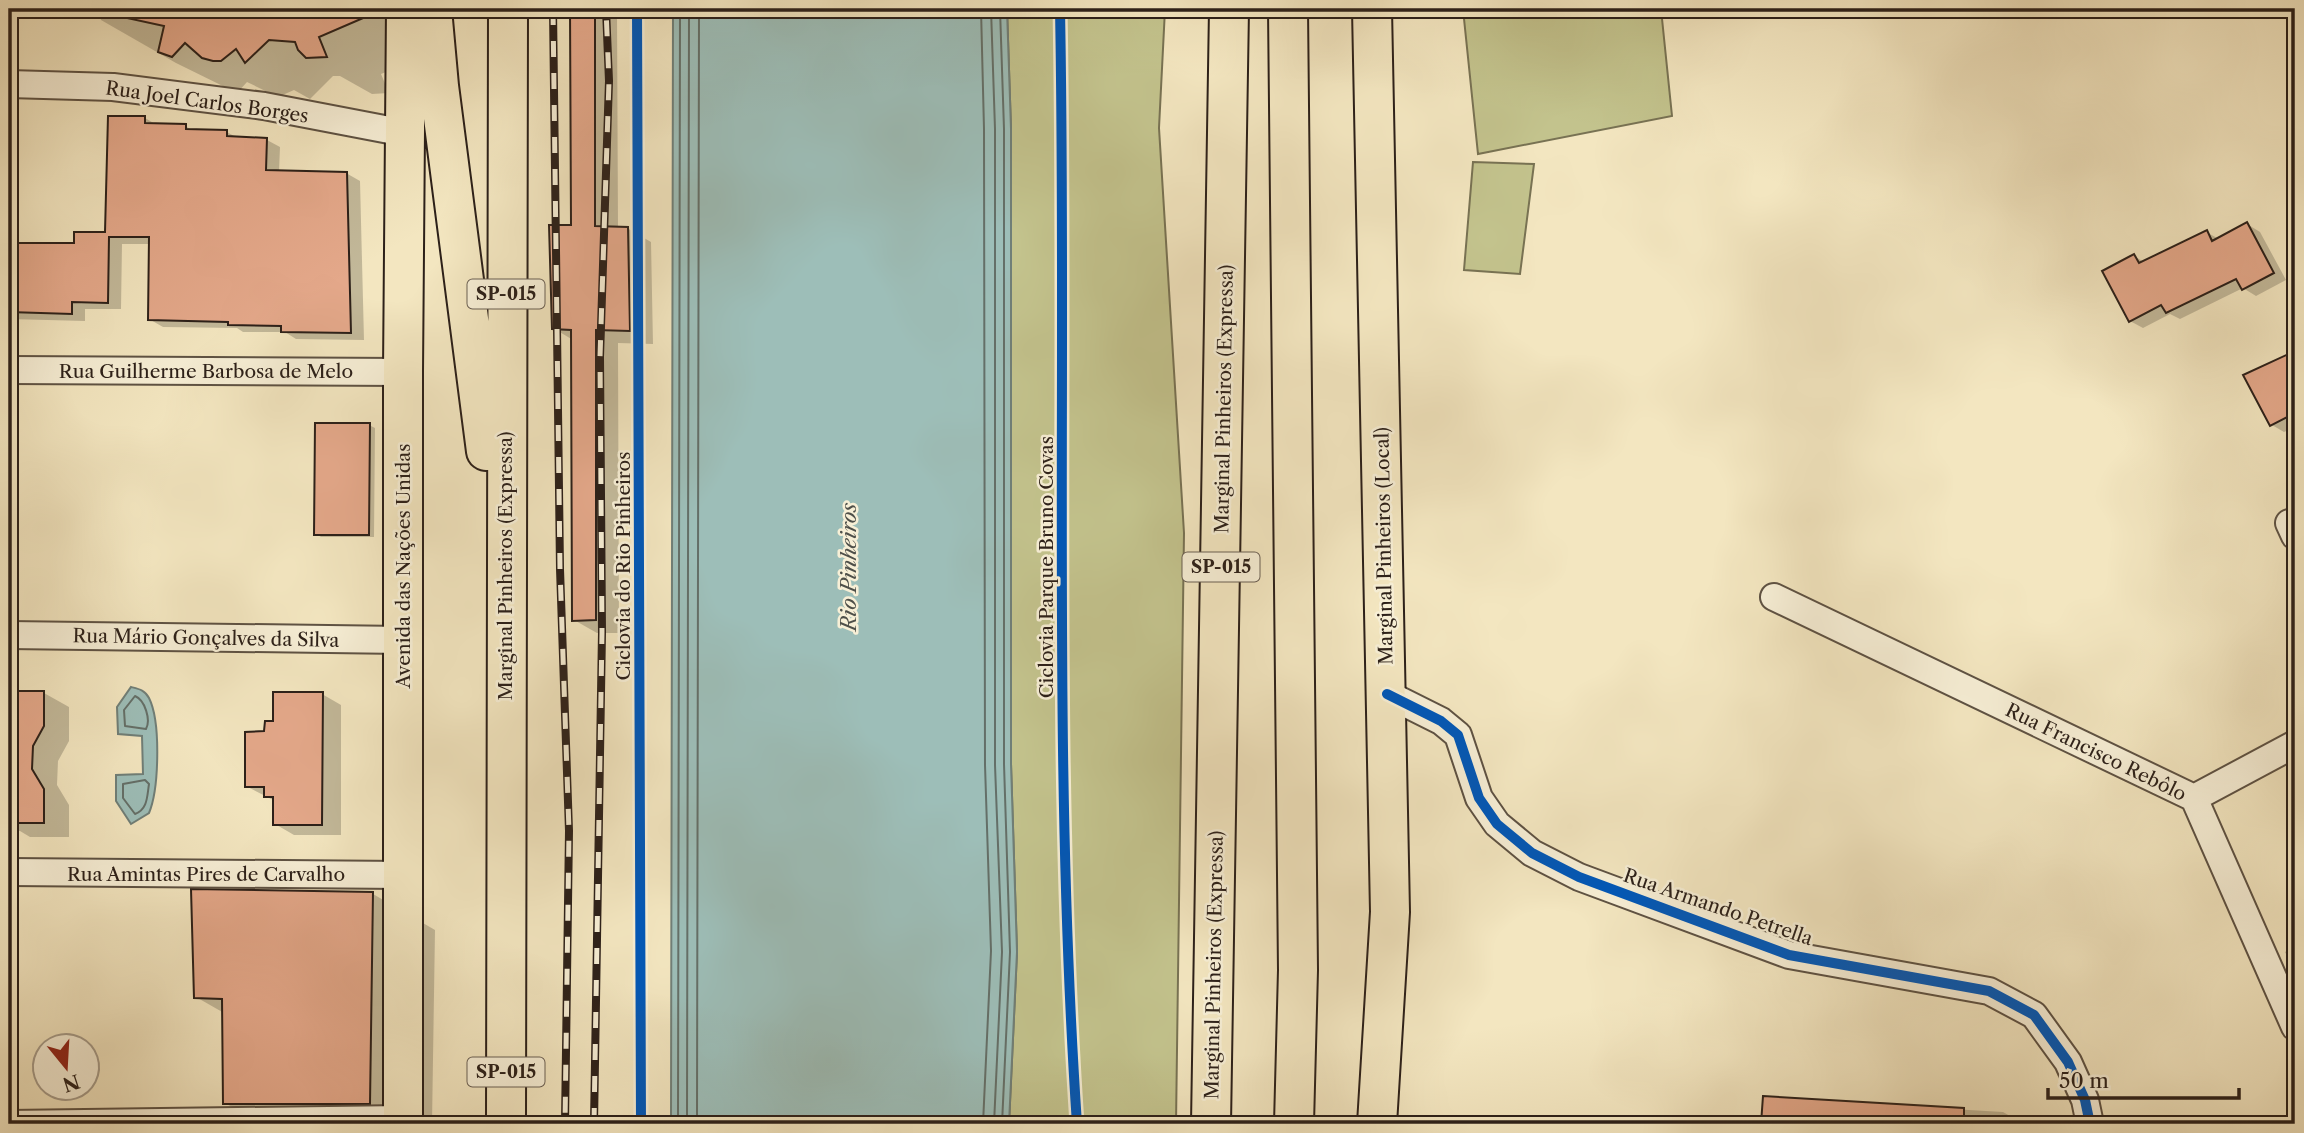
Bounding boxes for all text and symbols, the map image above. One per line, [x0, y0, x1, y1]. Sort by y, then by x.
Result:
street label: Rua Joel Carlos Borges [104, 76, 310, 128]
street label: Marginal Pinheiros (Expressa) [1210, 264, 1238, 534]
road number: SP-015 [468, 280, 544, 308]
street label: Rua Guilherme Barbosa de Melo [59, 360, 353, 383]
street label: Marginal Pinheiros (Local) [1370, 427, 1398, 665]
street label: Marginal Pinheiros (Expressa) [494, 432, 517, 700]
street label: Ciclovia Parque Bruno Covas [1035, 436, 1058, 698]
street label: Avenida das Nações Unidas [392, 443, 415, 690]
street label: Ciclovia do Rio Pinheiros [612, 452, 635, 680]
water label: Rio Pinheiros [836, 502, 861, 633]
road number: SP-015 [1182, 552, 1260, 582]
street label: Rua Mário Gonçalves da Silva [72, 624, 340, 652]
street label: Rua Francisco Rebôlo [2002, 698, 2190, 806]
street label: Marginal Pinheiros (Expressa) [1200, 830, 1228, 1100]
street label: Rua Amintas Pires de Carvalho [67, 863, 345, 886]
street label: Rua Armando Petrella [1620, 864, 1816, 950]
north arrow [32, 1032, 102, 1102]
scale bar [2048, 1056, 2239, 1100]
road number: SP-015 [468, 1058, 544, 1086]
text: 50 m [2059, 1068, 2109, 1093]
text: N [60, 1069, 83, 1096]

